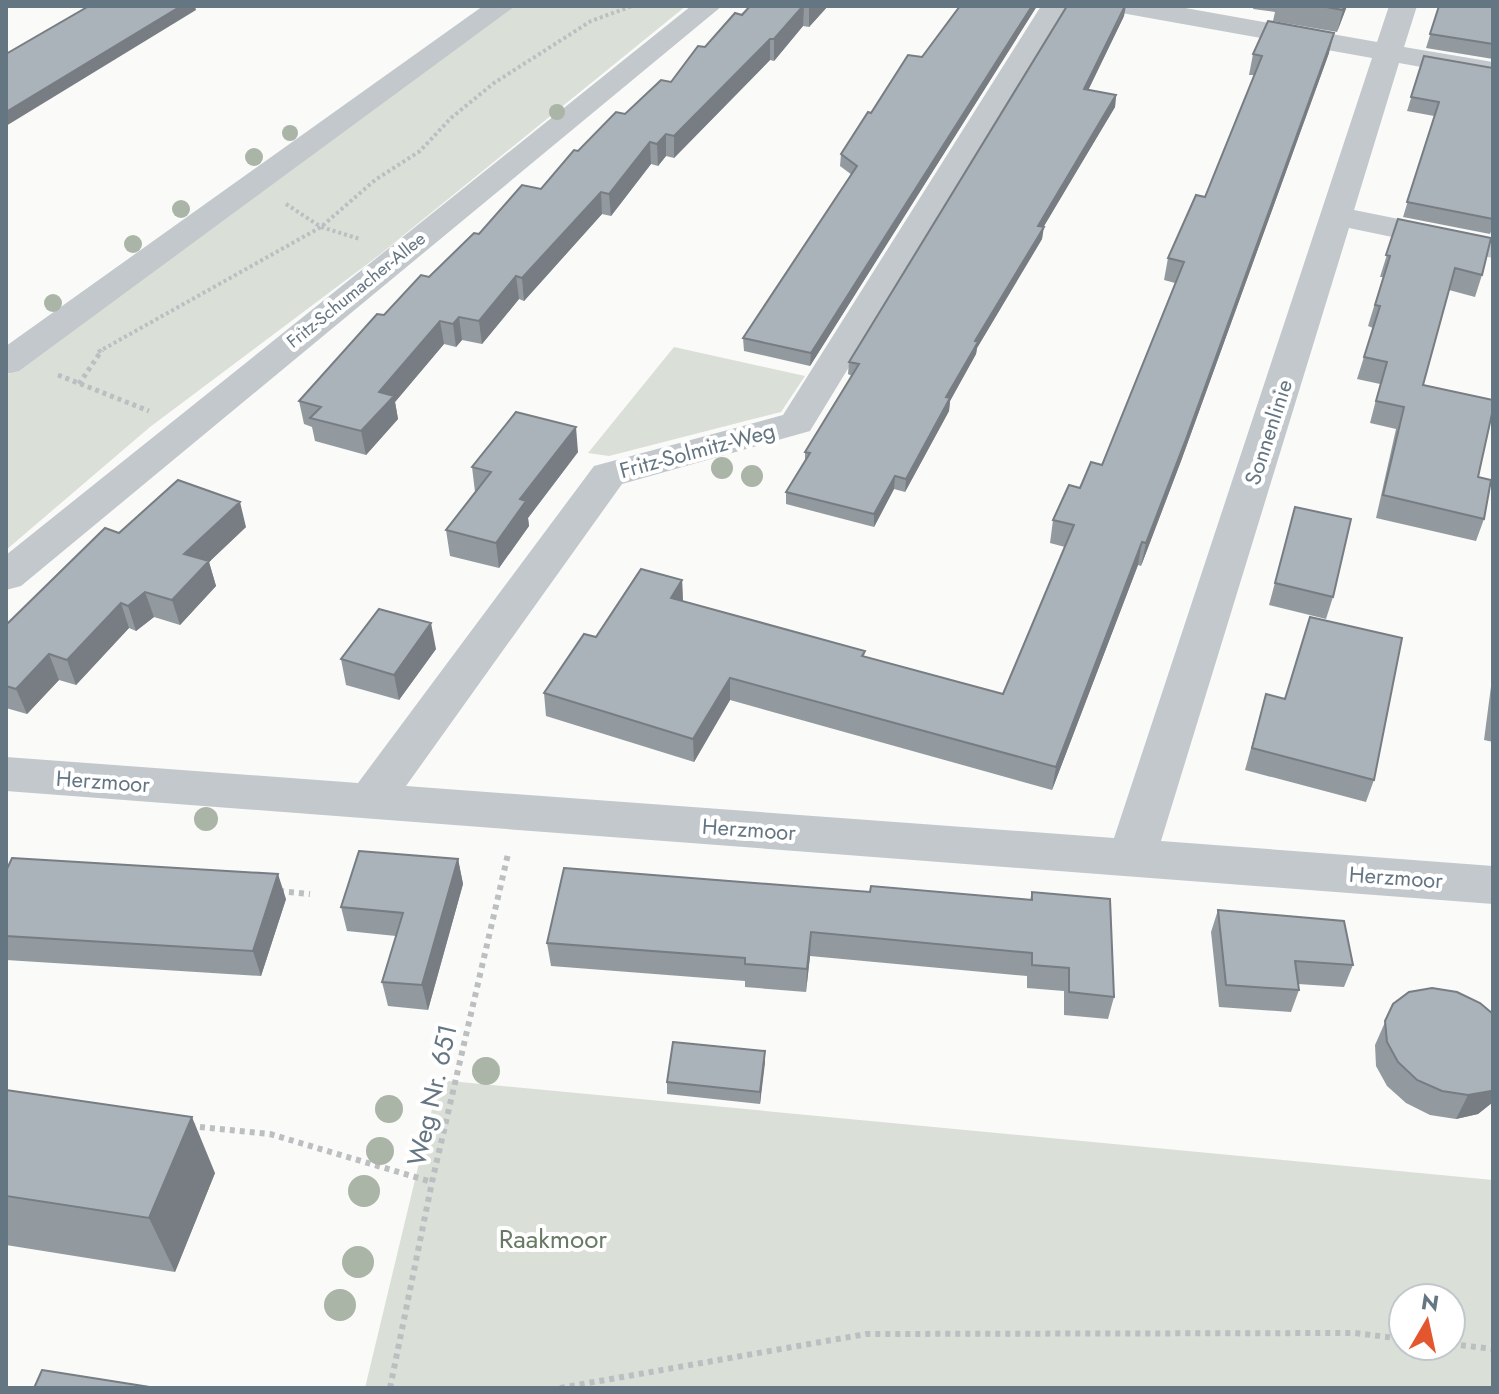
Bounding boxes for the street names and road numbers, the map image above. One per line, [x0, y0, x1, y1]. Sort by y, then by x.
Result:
street label: Fritz-Schumacher-Allee [281, 226, 431, 354]
street label: Sonnenlinie [1236, 375, 1300, 489]
street label: Fritz-Solmitz-Weg [616, 414, 778, 486]
street label: Herzmoor [55, 762, 152, 800]
street label: Herzmoor [701, 810, 798, 848]
street label: Herzmoor [1348, 858, 1445, 896]
street label: Weg Nr. 651 [397, 1021, 467, 1169]

